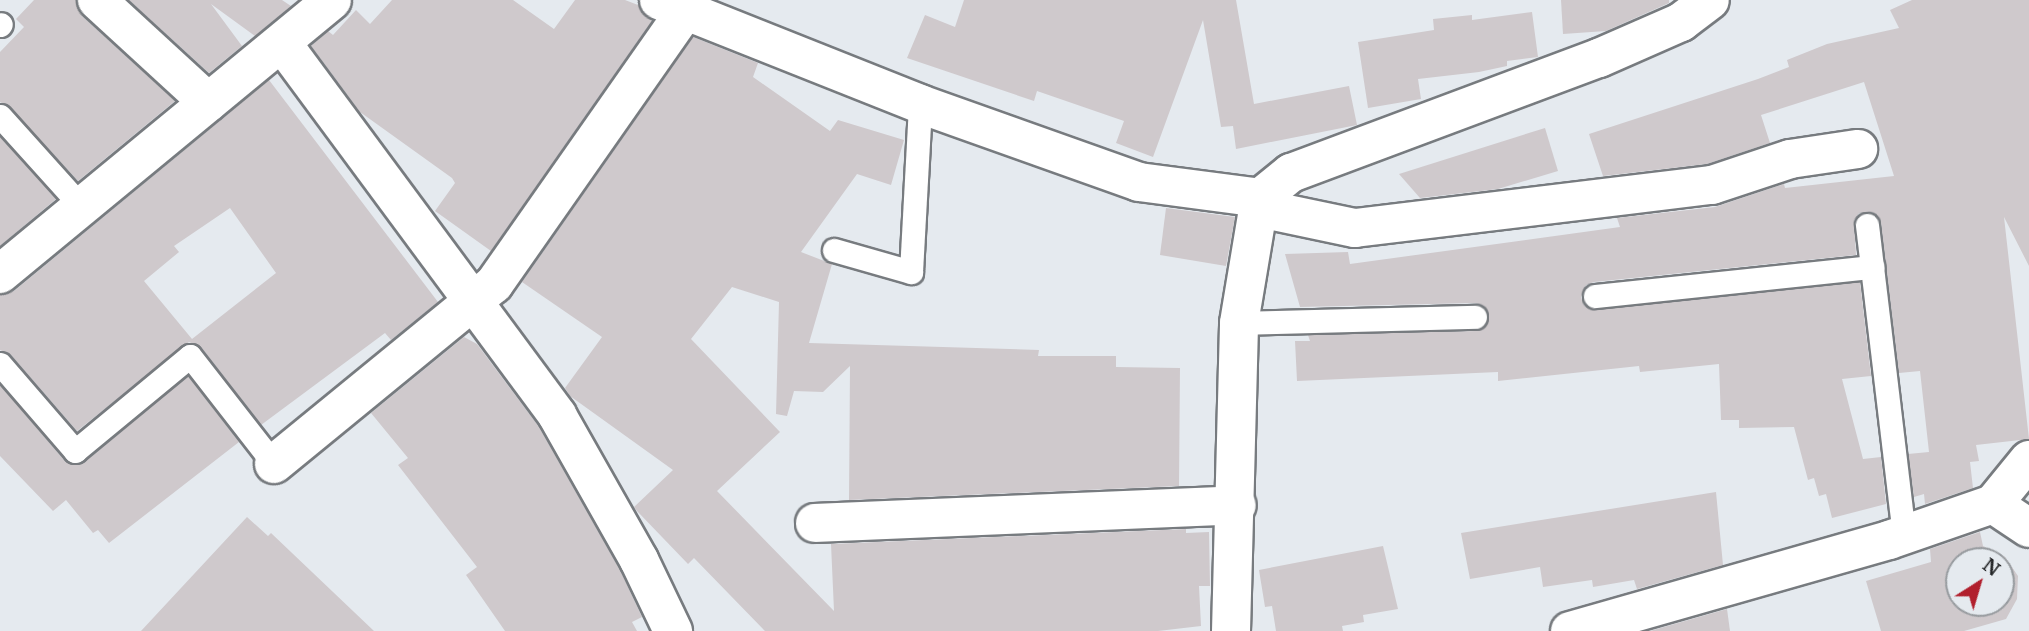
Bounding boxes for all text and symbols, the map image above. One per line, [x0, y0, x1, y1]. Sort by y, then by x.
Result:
north arrow [1945, 547, 2015, 617]
text: N [1978, 553, 2005, 581]

